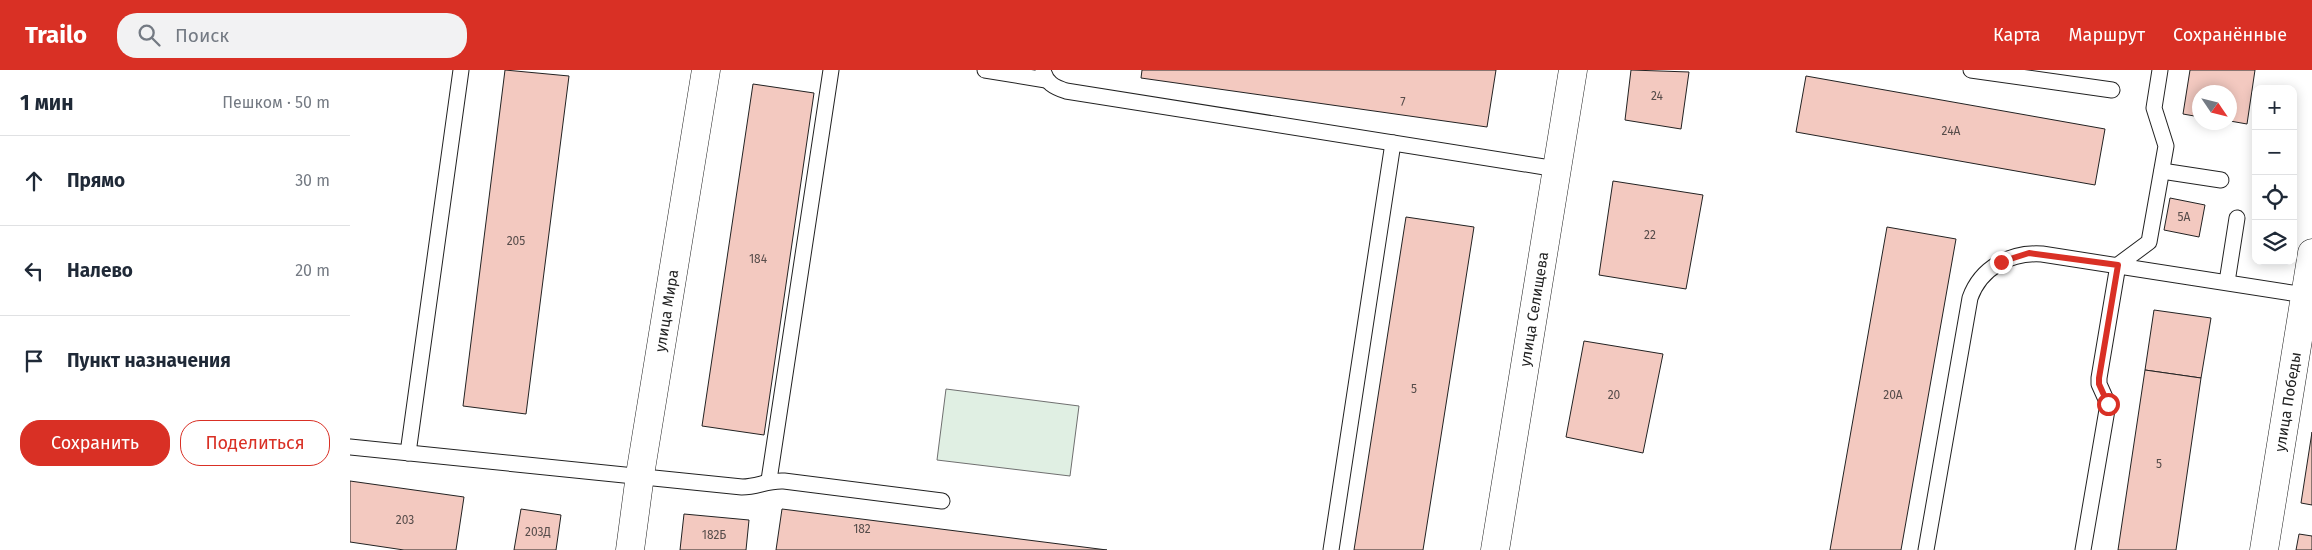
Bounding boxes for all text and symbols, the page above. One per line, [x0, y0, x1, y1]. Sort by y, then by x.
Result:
search box [117, 13, 467, 58]
text: Trailo [25, 21, 87, 49]
icon: search [135, 21, 163, 49]
text: Поиск [175, 24, 229, 47]
text: Карта [1993, 24, 2041, 46]
text: Маршрут [2069, 24, 2145, 46]
text: Сохранённые [2173, 24, 2287, 46]
north arrow [2192, 85, 2237, 130]
map controls [2252, 85, 2297, 265]
button: + [2252, 85, 2297, 130]
house number: 24 [1651, 89, 1664, 103]
text: 1 мин [20, 90, 74, 116]
text: Пешком · 50 m [222, 93, 330, 112]
house number: 7 [1400, 95, 1406, 109]
house number: 24А [1942, 124, 1961, 138]
button: − [2252, 130, 2297, 175]
icon: ahead [20, 167, 48, 195]
text: Прямо [67, 169, 125, 192]
text: 30 m [295, 171, 330, 190]
button: locate [2252, 175, 2297, 220]
house number: 5А [2178, 210, 2191, 224]
button: layers [2252, 220, 2297, 265]
house number: 22 [1644, 228, 1656, 242]
house number: 205 [507, 234, 525, 248]
street label: улица Селищева [1516, 250, 1552, 368]
route end [1990, 251, 2013, 274]
house number: 184 [749, 252, 768, 266]
icon: left [20, 257, 48, 285]
text: Налево [67, 259, 133, 282]
text: 20 m [295, 261, 330, 280]
street label: улица Мира [651, 268, 682, 353]
icon: arrive [20, 347, 48, 375]
text: Пункт назначения [67, 349, 231, 372]
street label: улица Победы [2271, 351, 2305, 453]
house number: 5 [1411, 382, 1417, 396]
house number: 20 [1608, 388, 1621, 402]
house number: 20А [1883, 388, 1903, 402]
route start [2097, 393, 2120, 416]
button: Сохранить [20, 420, 170, 466]
button: Поделиться [180, 420, 330, 466]
house number: 5 [2156, 457, 2162, 471]
house number: 203 [396, 513, 414, 527]
house number: 182 [853, 522, 871, 536]
house number: 203Д [525, 525, 551, 539]
house number: 182Б [702, 528, 726, 542]

